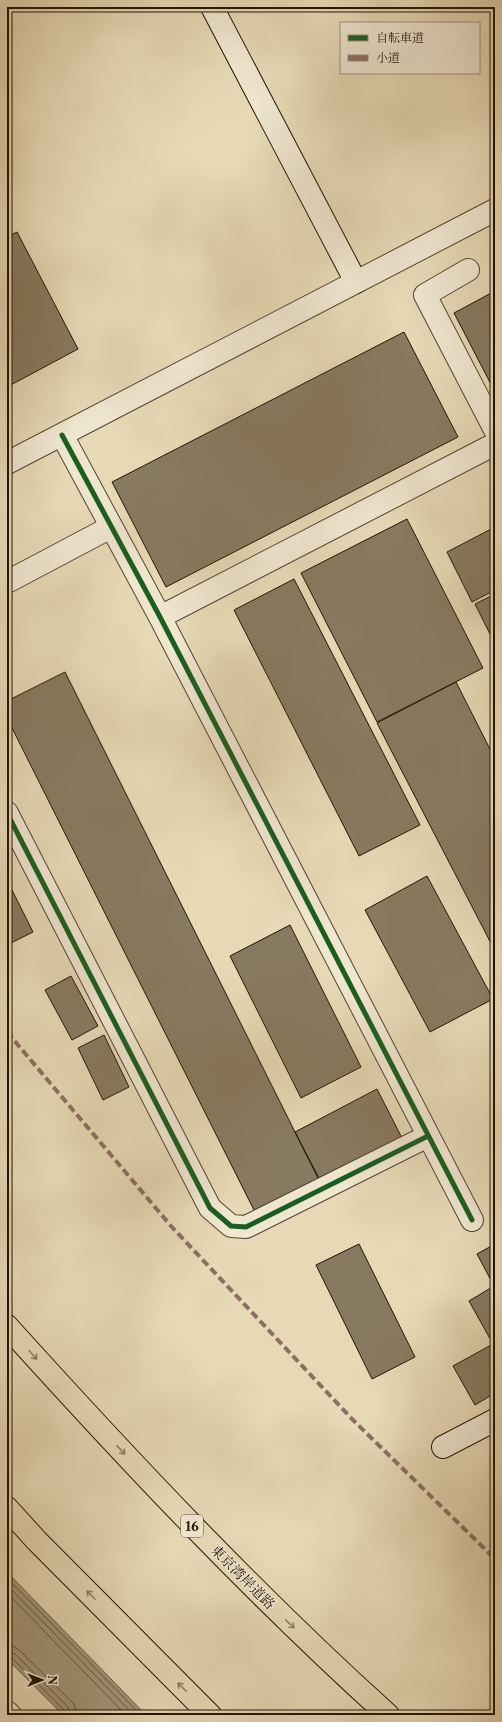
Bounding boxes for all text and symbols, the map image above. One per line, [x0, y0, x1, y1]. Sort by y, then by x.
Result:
legend [340, 22, 480, 74]
text: 自転車道 [376, 30, 424, 45]
text: 小道 [376, 50, 400, 65]
one-way arrow [28, 1350, 38, 1360]
one-way arrow [117, 1445, 126, 1456]
road number: 16 [181, 1515, 203, 1537]
street label: 東京湾岸道路 [207, 1541, 279, 1613]
one-way arrow [86, 1590, 95, 1600]
one-way arrow [285, 1619, 296, 1628]
north arrow [22, 1660, 62, 1700]
text: N [45, 1675, 59, 1685]
one-way arrow [177, 1683, 187, 1692]

